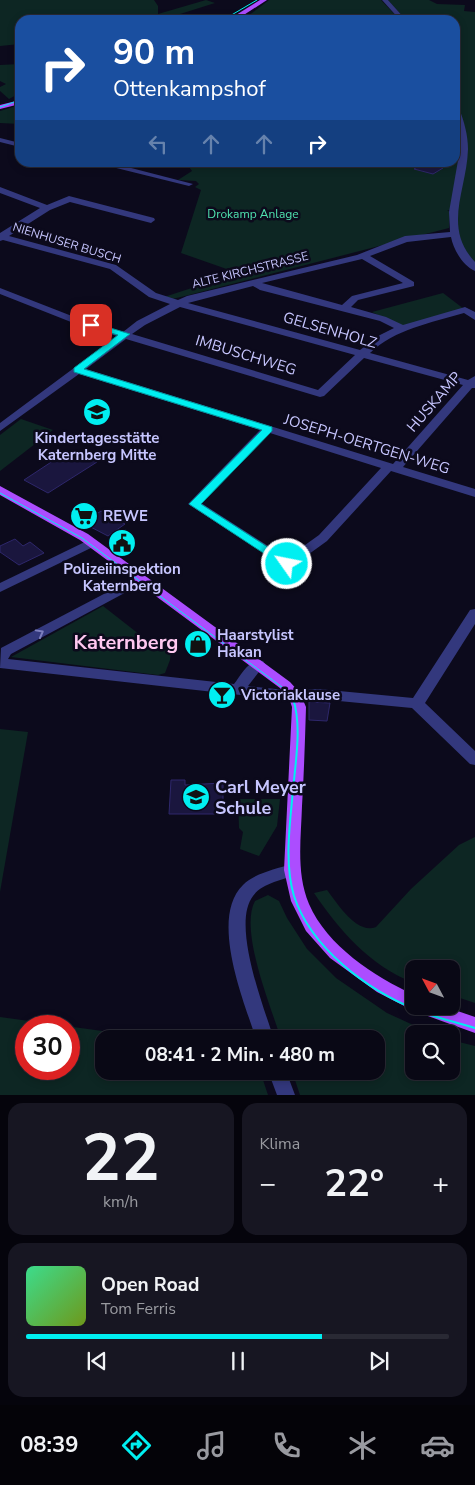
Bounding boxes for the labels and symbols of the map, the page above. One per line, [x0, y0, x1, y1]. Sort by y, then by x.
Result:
park label: Drokamp Anlage [207, 206, 299, 222]
street label: NIENHUSER BUSCH [11, 219, 123, 267]
street label: ALTE KIRCHSTRASSE [190, 248, 310, 292]
pin [70, 304, 112, 346]
street label: GELSENHOLZ [281, 307, 379, 353]
street label: IMBUSCHWEG [193, 330, 299, 380]
street label: HUSKAMP [402, 367, 466, 436]
school or university icon: Kindertagesstätte Katernberg Mitte [82, 397, 112, 427]
street label: JOSEPH-OERTGEN-WEG [281, 409, 452, 479]
place label: Kindertagesstätte Katernberg Mitte [35, 428, 159, 465]
supermarket icon: REWE [69, 501, 99, 531]
place label: REWE [103, 506, 148, 526]
public building icon: Polizeiinspektion Katernberg [107, 528, 137, 558]
position arrow [260, 537, 312, 589]
place label: Polizeiinspektion Katernberg [63, 559, 181, 596]
place label: Haarstylist Hakan [217, 625, 294, 662]
one-way arrow [34, 629, 43, 639]
district label: Katernberg [74, 629, 178, 656]
shop icon: Haarstylist Hakan [183, 629, 213, 659]
bar icon: Victoriaklause [207, 680, 237, 710]
place label: Victoriaklause [240, 685, 340, 705]
place label: Carl Meyer Schule [215, 775, 306, 820]
school or university icon: Carl Meyer Schule [181, 782, 211, 812]
north arrow [405, 960, 460, 1015]
speed limit sign: 30 [15, 1015, 80, 1080]

